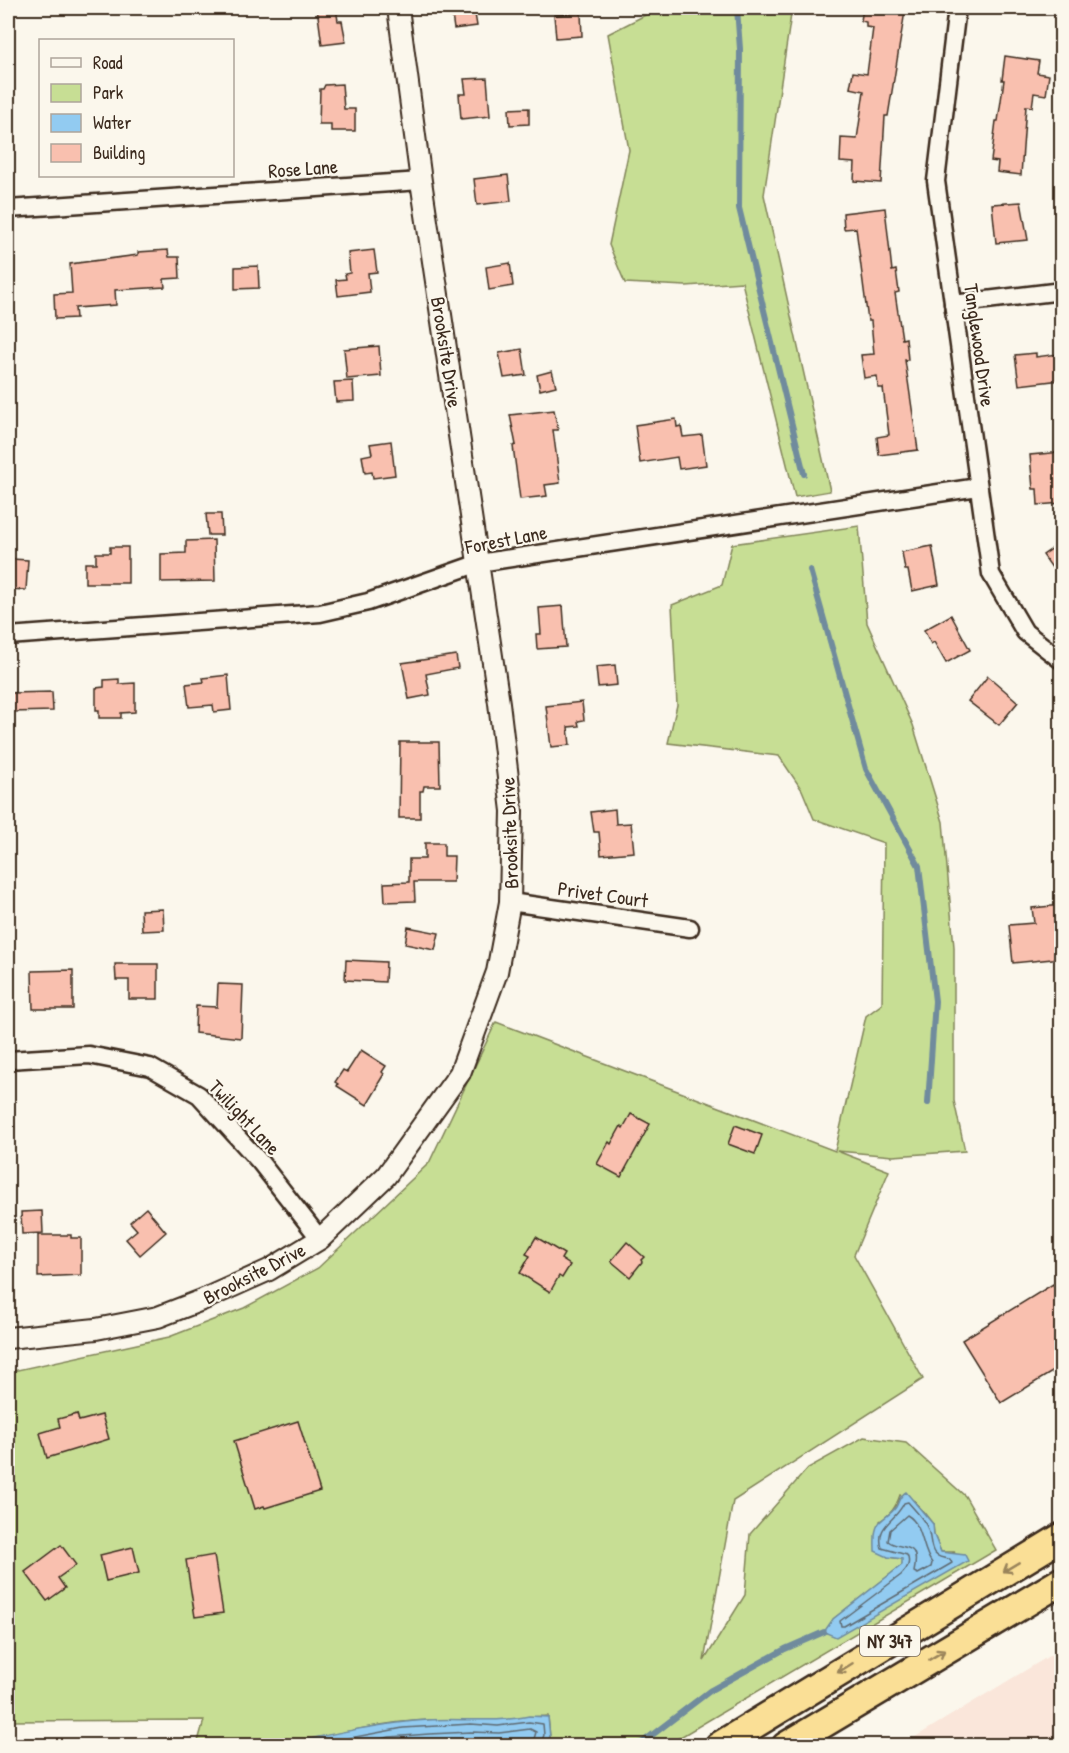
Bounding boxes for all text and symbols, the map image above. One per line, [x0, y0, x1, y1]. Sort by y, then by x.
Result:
legend [39, 39, 234, 177]
text: Road [93, 50, 123, 75]
text: Park [93, 80, 124, 105]
text: Water [93, 110, 131, 135]
text: Building [93, 140, 145, 165]
street label: Rose Lane [267, 152, 339, 184]
street label: Tanglewood Drive [958, 282, 1002, 408]
street label: Brooksite Drive [425, 295, 469, 409]
street label: Forest Lane [462, 518, 549, 560]
street label: Brooksite Drive [494, 777, 524, 889]
street label: Privet Court [556, 874, 651, 914]
street label: Twilight Lane [203, 1073, 287, 1161]
street label: Brooksite Drive [198, 1236, 310, 1310]
one-way arrow [1003, 1561, 1020, 1573]
road number: NY 347 [860, 1626, 920, 1656]
one-way arrow [928, 1649, 945, 1661]
one-way arrow [837, 1663, 854, 1675]

